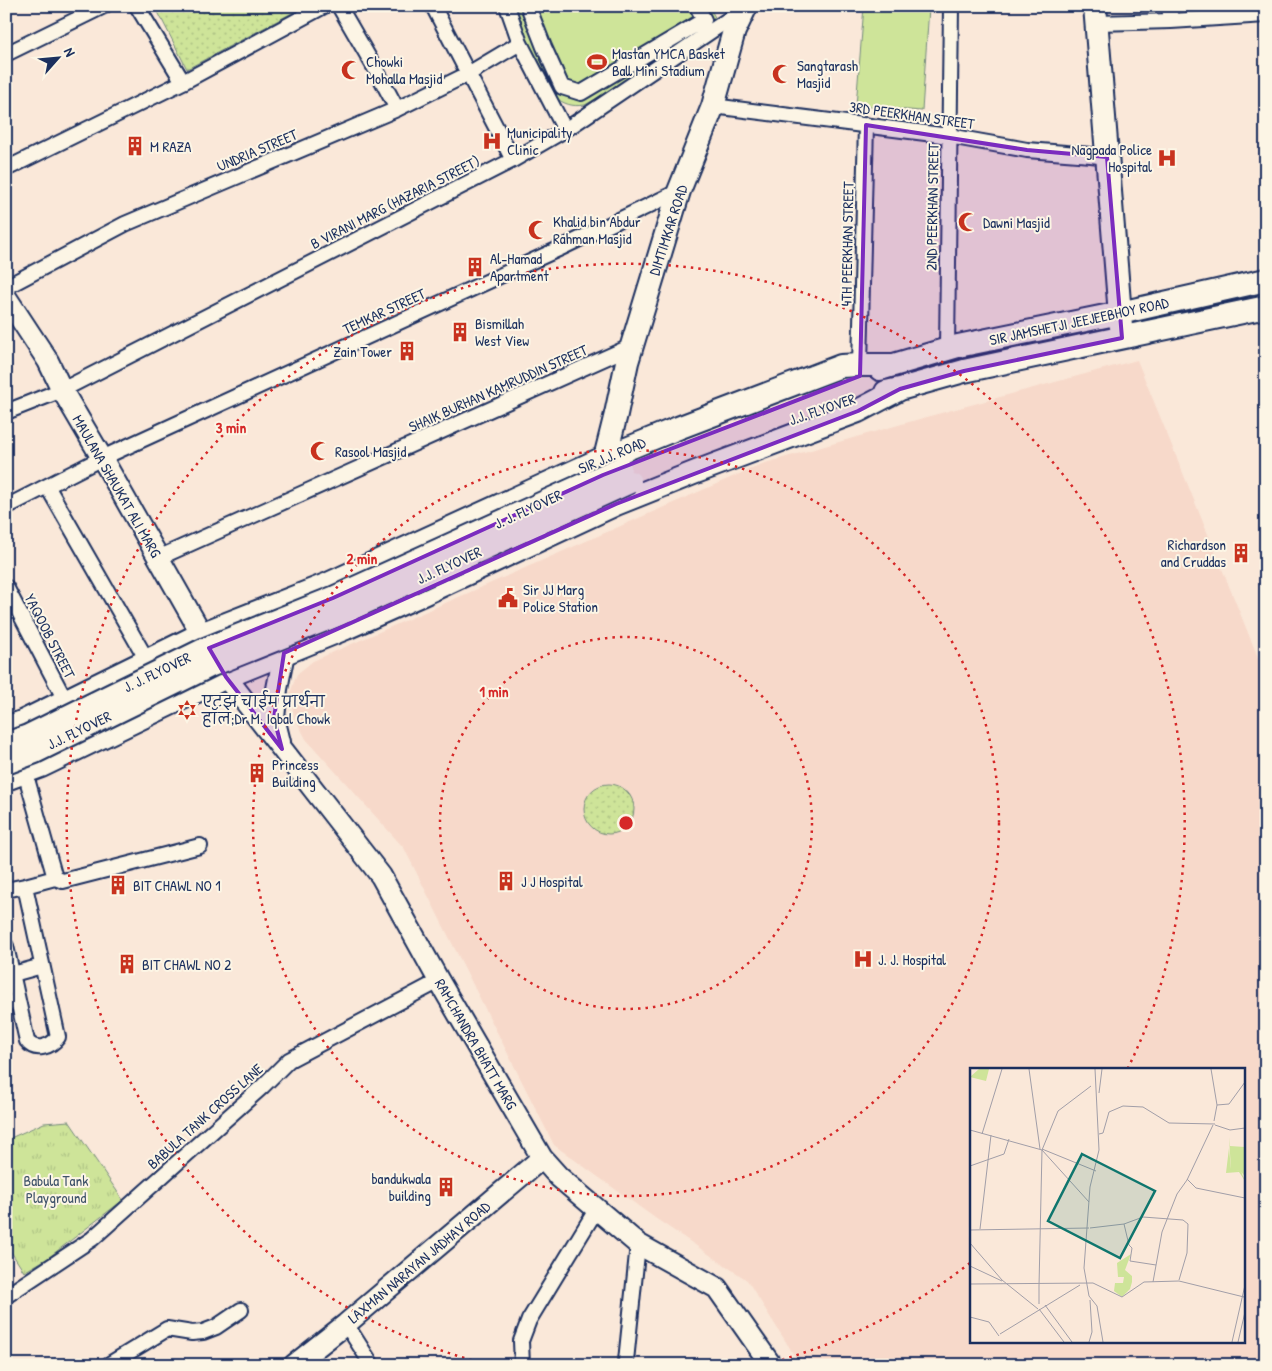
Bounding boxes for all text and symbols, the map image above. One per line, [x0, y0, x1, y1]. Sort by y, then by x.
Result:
north arrow [32, 32, 82, 82]
place label: Mastan YMCA Basket Ball Mini Stadium [612, 43, 726, 81]
text: N [60, 44, 80, 60]
place label: Chowki Mohalla Masjid [366, 51, 442, 89]
sports icon: Mastan YMCA Basket Ball Mini Stadium [586, 51, 608, 73]
place label: Sangtarash Masjid [797, 55, 858, 93]
mosque icon: Chowki Mohalla Masjid [340, 59, 362, 81]
mosque icon: Sangtarash Masjid [771, 63, 793, 85]
street label: 3RD PEERKHAN STREET [848, 96, 977, 134]
place label: Municipality Clinic [507, 122, 572, 160]
street label: UNDRIA STREET [214, 123, 301, 176]
hospital icon: Municipality Clinic [481, 130, 503, 152]
building icon: M RAZA [124, 135, 146, 157]
place label: M RAZA [150, 136, 192, 157]
place label: Nagpada Police Hospital [1072, 139, 1152, 177]
street label: 2ND PEERKHAN STREET [920, 142, 944, 271]
hospital icon: Nagpada Police Hospital [1156, 147, 1178, 169]
street label: B VIRANI MARG (HAZARIA STREET) [307, 150, 483, 254]
street label: 4TH PEERKHAN STREET [835, 180, 859, 307]
street label: DIMTIMKAR ROAD [643, 181, 693, 278]
place label: Khalid bin Abdur Rahman Masjid [553, 211, 641, 249]
mosque icon: Dawni Masjid [957, 211, 979, 233]
place label: Dawni Masjid [983, 212, 1050, 233]
mosque icon: Khalid bin Abdur Rahman Masjid [527, 219, 549, 241]
place label: Al-Hamad Apartment [490, 248, 550, 286]
building icon: Al-Hamad Apartment [464, 256, 486, 278]
street label: TEMKAR STREET [339, 282, 430, 339]
street label: SIR JAMSHETJI JEEJEEBHOY ROAD [987, 292, 1171, 350]
place label: Bismillah West View [475, 313, 529, 351]
building icon: Bismillah West View [449, 321, 471, 343]
street label: SHAIK BURHAN KAMRUDDIN STREET [405, 339, 592, 437]
building icon: Zain Tower [396, 340, 418, 362]
place label: Zain Tower [333, 341, 392, 362]
street label: J.J. FLYOVER [786, 388, 858, 430]
street label: MAULANA SHAUKAT ALI MARG [68, 411, 167, 562]
text: 3 min [216, 417, 246, 438]
street label: SIR J.J. ROAD [575, 431, 650, 479]
mosque icon: Rasool Masjid [309, 440, 331, 462]
place label: Rasool Masjid [335, 441, 406, 462]
street label: J. J. FLYOVER [491, 484, 565, 534]
place label: Richardson and Cruddas [1161, 534, 1226, 572]
street label: J.J. FLYOVER [413, 541, 485, 589]
building icon: Richardson and Cruddas [1230, 542, 1252, 564]
text: 2 min [347, 548, 378, 569]
place label: Sir JJ Marg Police Station [523, 579, 598, 617]
public building icon: Sir JJ Marg Police Station [497, 587, 519, 609]
street label: YAQOOB STREET [20, 590, 81, 683]
street label: J. J. FLYOVER [120, 647, 194, 697]
text: 1 min [479, 681, 509, 702]
place label: एटझ चाईम प्रार्थना हॉल;Dr M. Iqbal Chowk [201, 690, 330, 729]
synagogue icon: एटझ चाईम प्रार्थना हॉल;Dr M. Iqbal Chowk [176, 699, 198, 721]
street label: J.J. FLYOVER [43, 705, 115, 755]
place label: Princess Building [272, 754, 319, 792]
building icon: Princess Building [246, 762, 268, 784]
centre of rings [617, 814, 635, 832]
building icon: J J Hospital [495, 870, 517, 892]
place label: J J Hospital [521, 871, 583, 892]
building icon: BIT CHAWL NO 1 [107, 874, 129, 896]
place label: BIT CHAWL NO 1 [133, 875, 221, 896]
hospital icon: J. J. Hospital [852, 948, 874, 970]
place label: J. J. Hospital [878, 949, 946, 970]
building icon: BIT CHAWL NO 2 [116, 953, 138, 975]
place label: BIT CHAWL NO 2 [142, 954, 231, 975]
street label: RAMCHANDRA BHATT MARG [430, 975, 522, 1114]
street label: BABULA TANK CROSS LANE [143, 1058, 268, 1174]
inset map [970, 1068, 1244, 1344]
place label: bandukwala building [371, 1168, 431, 1206]
park label: Babula Tank Playground [24, 1170, 88, 1208]
building icon: bandukwala building [435, 1176, 457, 1198]
street label: LAXMAN NARAYAN JADHAV ROAD [343, 1195, 495, 1328]

